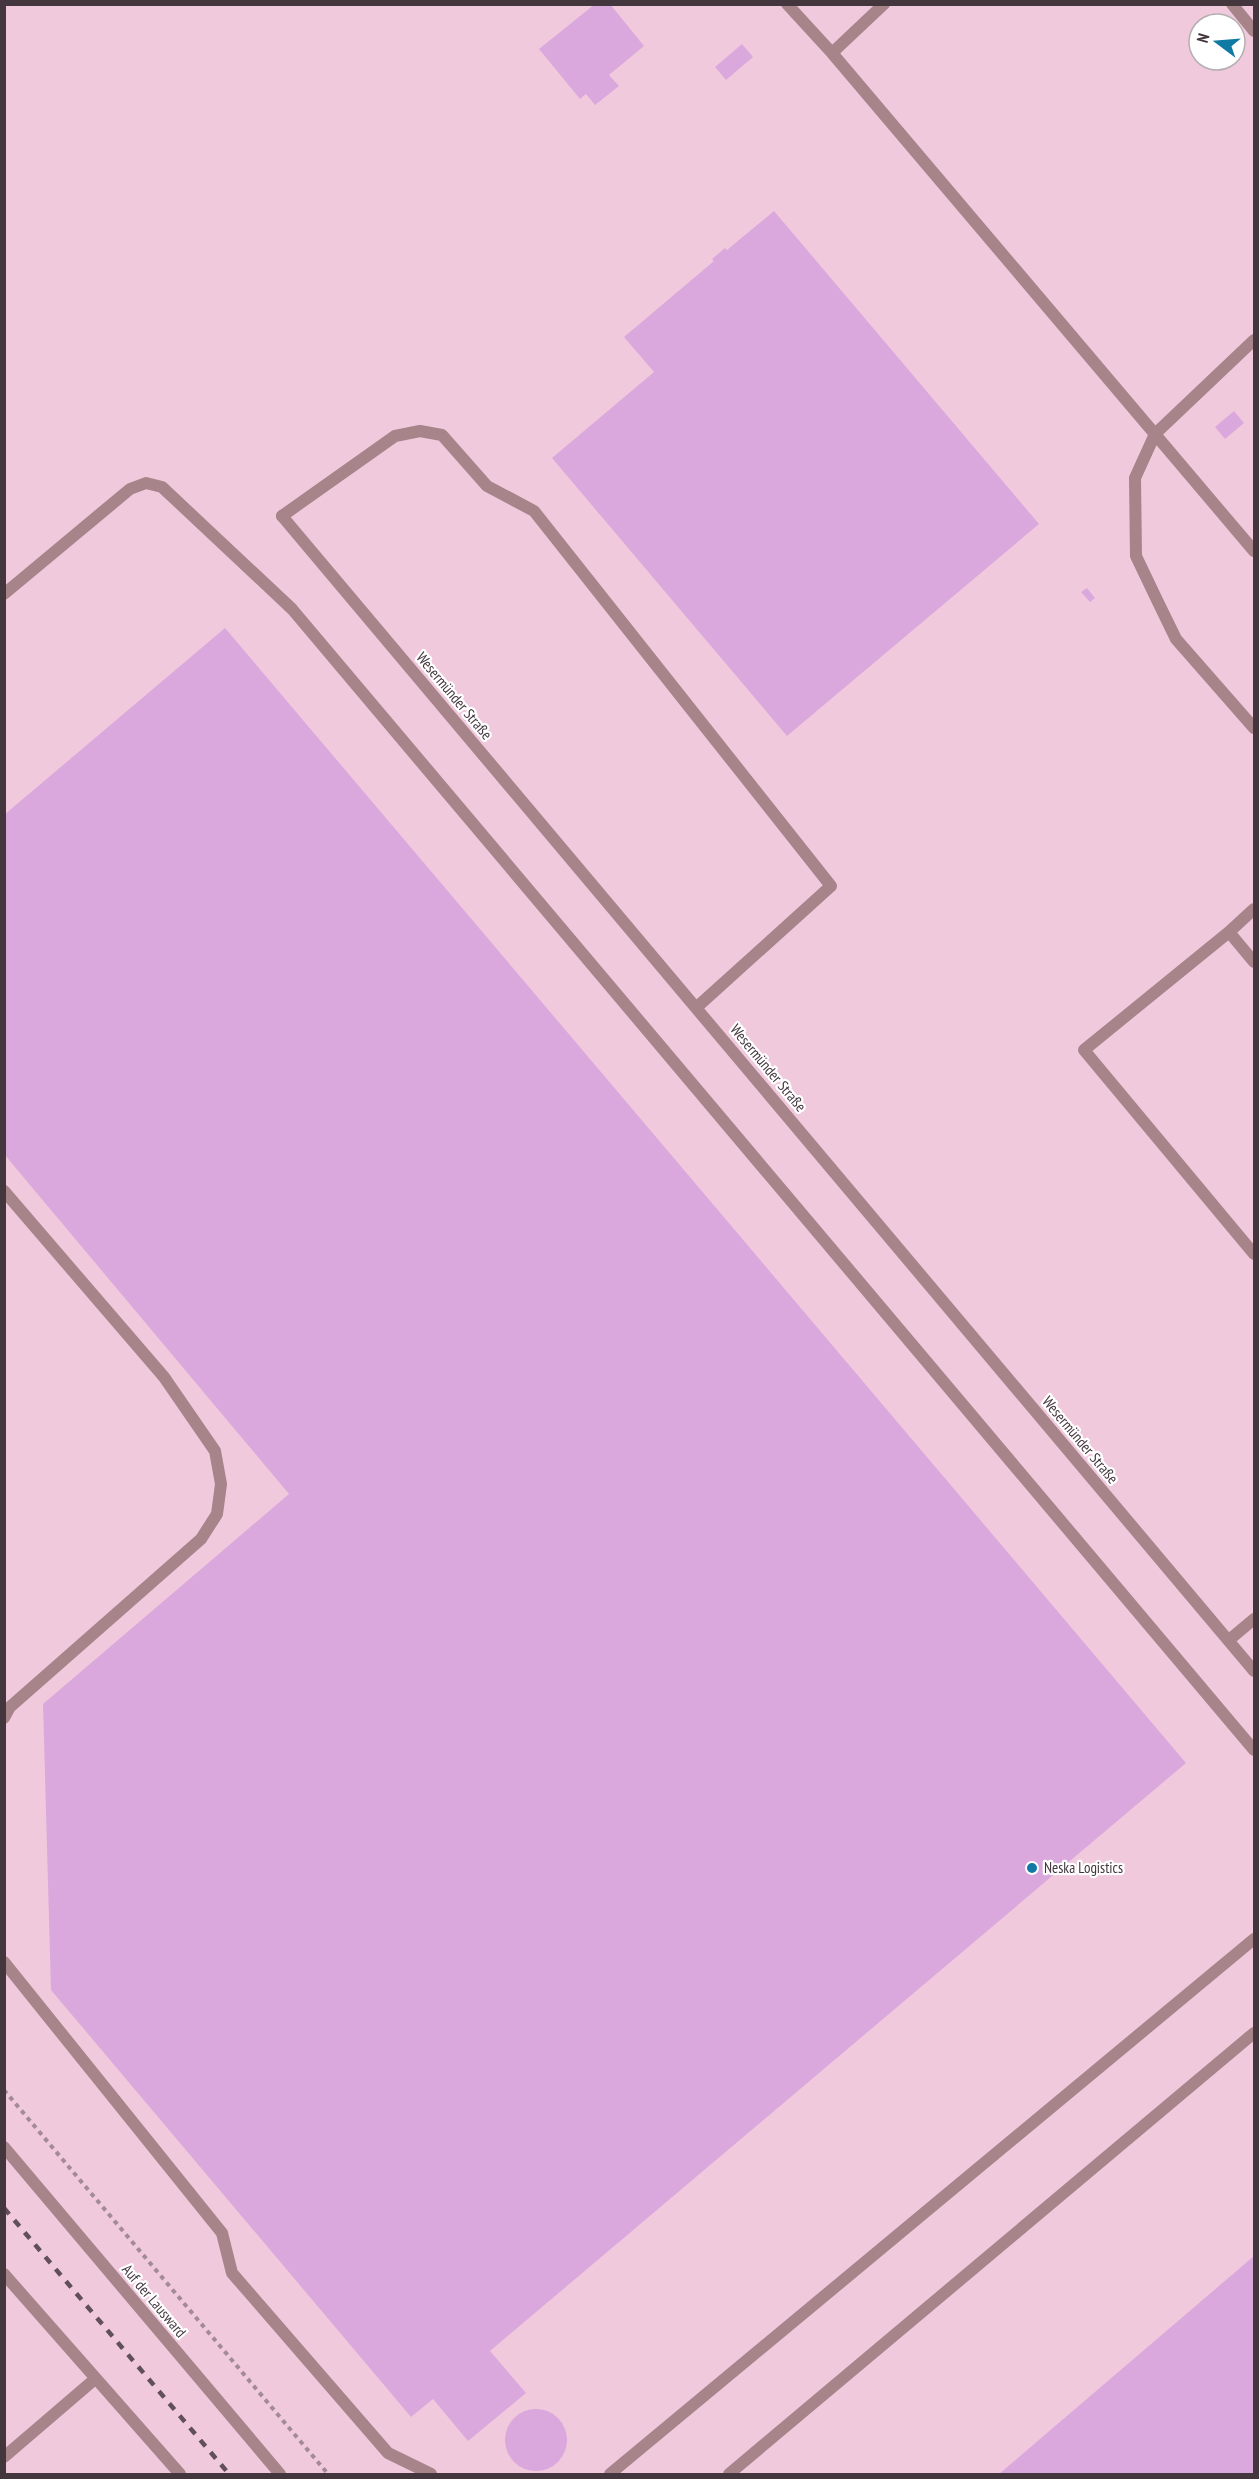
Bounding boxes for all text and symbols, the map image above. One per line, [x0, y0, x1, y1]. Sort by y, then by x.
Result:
north arrow [1187, 12, 1247, 72]
text: N [1192, 31, 1213, 45]
street label: Wesermünder Straße [412, 648, 496, 743]
street label: Wesermünder Straße [726, 1020, 810, 1115]
street label: Wesermünder Straße [1038, 1392, 1122, 1487]
place label: Neska Logistics [1044, 1858, 1123, 1877]
marker: Neska Logistics [1025, 1861, 1039, 1875]
street label: Auf der Lausward [118, 2260, 190, 2341]

